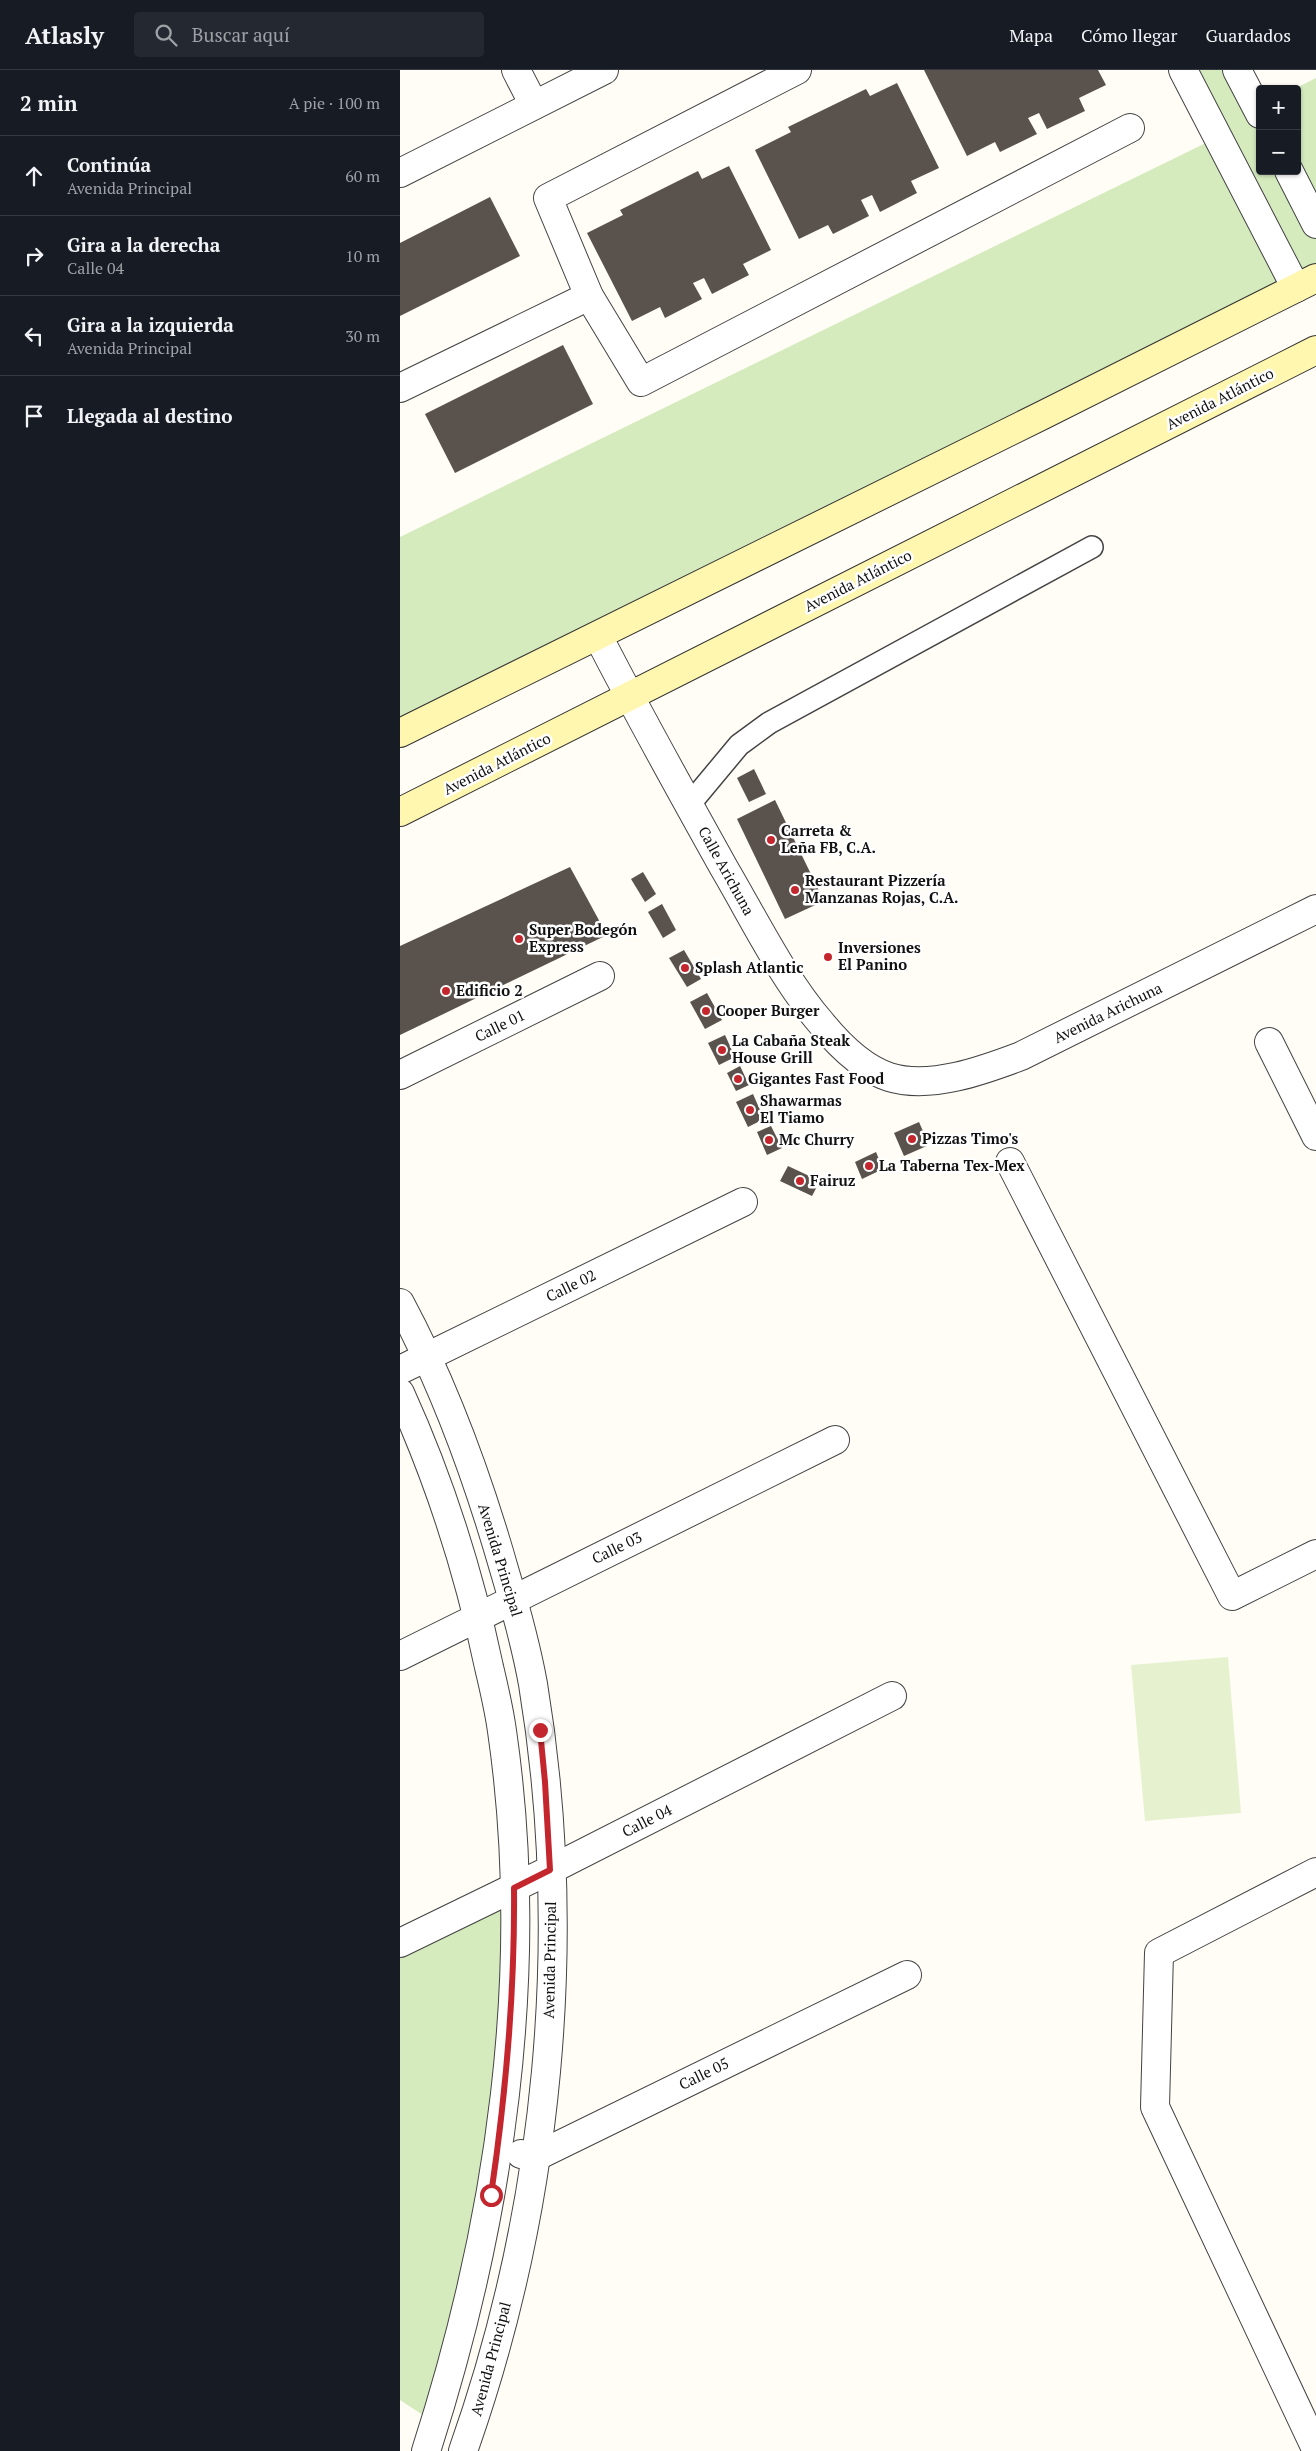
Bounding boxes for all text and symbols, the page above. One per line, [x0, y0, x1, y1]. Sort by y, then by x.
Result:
search box [134, 12, 484, 57]
text: Atlasly [25, 19, 104, 51]
icon: search [152, 21, 180, 49]
text: Buscar aquí [192, 22, 290, 47]
text: Mapa [1009, 23, 1053, 47]
text: Cómo llegar [1081, 23, 1177, 47]
text: Guardados [1205, 23, 1291, 47]
map controls [1256, 85, 1301, 175]
button: + [1256, 85, 1301, 130]
text: 2 min [20, 89, 77, 117]
text: A pie · 100 m [289, 92, 380, 114]
button: − [1256, 130, 1301, 175]
text: Continúa [67, 152, 151, 177]
icon: ahead [20, 162, 48, 190]
text: 60 m [345, 165, 380, 187]
text: Avenida Principal [67, 177, 192, 199]
text: Gira a la derecha [67, 232, 220, 257]
icon: right [20, 242, 48, 270]
text: 10 m [345, 245, 380, 267]
text: Calle 04 [67, 257, 124, 279]
text: Gira a la izquierda [67, 312, 234, 337]
icon: left [20, 322, 48, 350]
text: 30 m [345, 325, 380, 347]
text: Avenida Principal [67, 337, 192, 359]
street label: Avenida Atlántico [1162, 362, 1277, 434]
icon: arrive [20, 402, 48, 430]
text: Llegada al destino [67, 403, 233, 428]
street label: Avenida Atlántico [800, 544, 915, 616]
street label: Avenida Atlántico [439, 727, 554, 799]
place label: Carreta & Leña FB, C.A. [781, 820, 876, 857]
street label: Calle Arichuna [694, 823, 760, 919]
marker: Carreta & Leña FB, C.A. [765, 834, 777, 846]
place label: Restaurant Pizzería Manzanas Rojas, C.A. [805, 870, 959, 907]
marker: Restaurant Pizzería Manzanas Rojas, C.A. [789, 884, 801, 896]
place label: Super Bodegón Express [529, 919, 637, 956]
marker: Super Bodegón Express [513, 933, 525, 945]
place label: Inversiones El Panino [838, 937, 921, 974]
marker: Inversiones El Panino [822, 951, 834, 963]
place label: Splash Atlantic [695, 957, 804, 977]
marker: Splash Atlantic [679, 962, 691, 974]
street label: Avenida Arichuna [1050, 977, 1165, 1047]
place label: Edificio 2 [456, 980, 523, 1000]
marker: Edificio 2 [440, 985, 452, 997]
place label: Cooper Burger [716, 1000, 820, 1020]
street label: Calle 01 [471, 1004, 528, 1046]
marker: Cooper Burger [700, 1005, 712, 1017]
place label: La Cabaña Steak House Grill [732, 1030, 850, 1067]
marker: La Cabaña Steak House Grill [716, 1044, 728, 1056]
place label: Gigantes Fast Food [748, 1068, 884, 1088]
marker: Gigantes Fast Food [732, 1073, 744, 1085]
place label: Shawarmas El Tiamo [760, 1090, 842, 1127]
marker: Shawarmas El Tiamo [744, 1104, 756, 1116]
place label: Pizzas Timo's [922, 1128, 1019, 1148]
place label: Mc Churry [779, 1129, 855, 1149]
marker: Pizzas Timo's [906, 1133, 918, 1145]
marker: Mc Churry [763, 1134, 775, 1146]
place label: La Taberna Tex-Mex [879, 1155, 1025, 1175]
marker: La Taberna Tex-Mex [863, 1160, 875, 1172]
place label: Fairuz [810, 1170, 856, 1190]
marker: Fairuz [794, 1175, 806, 1187]
street label: Calle 02 [542, 1264, 599, 1306]
street label: Avenida Principal [474, 1501, 528, 1619]
street label: Calle 03 [588, 1526, 645, 1568]
route end [529, 1719, 552, 1742]
street label: Calle 04 [618, 1799, 675, 1841]
street label: Avenida Principal [538, 1901, 560, 2019]
street label: Calle 05 [675, 2052, 732, 2094]
route start [480, 2184, 503, 2207]
street label: Avenida Principal [465, 2300, 515, 2418]

